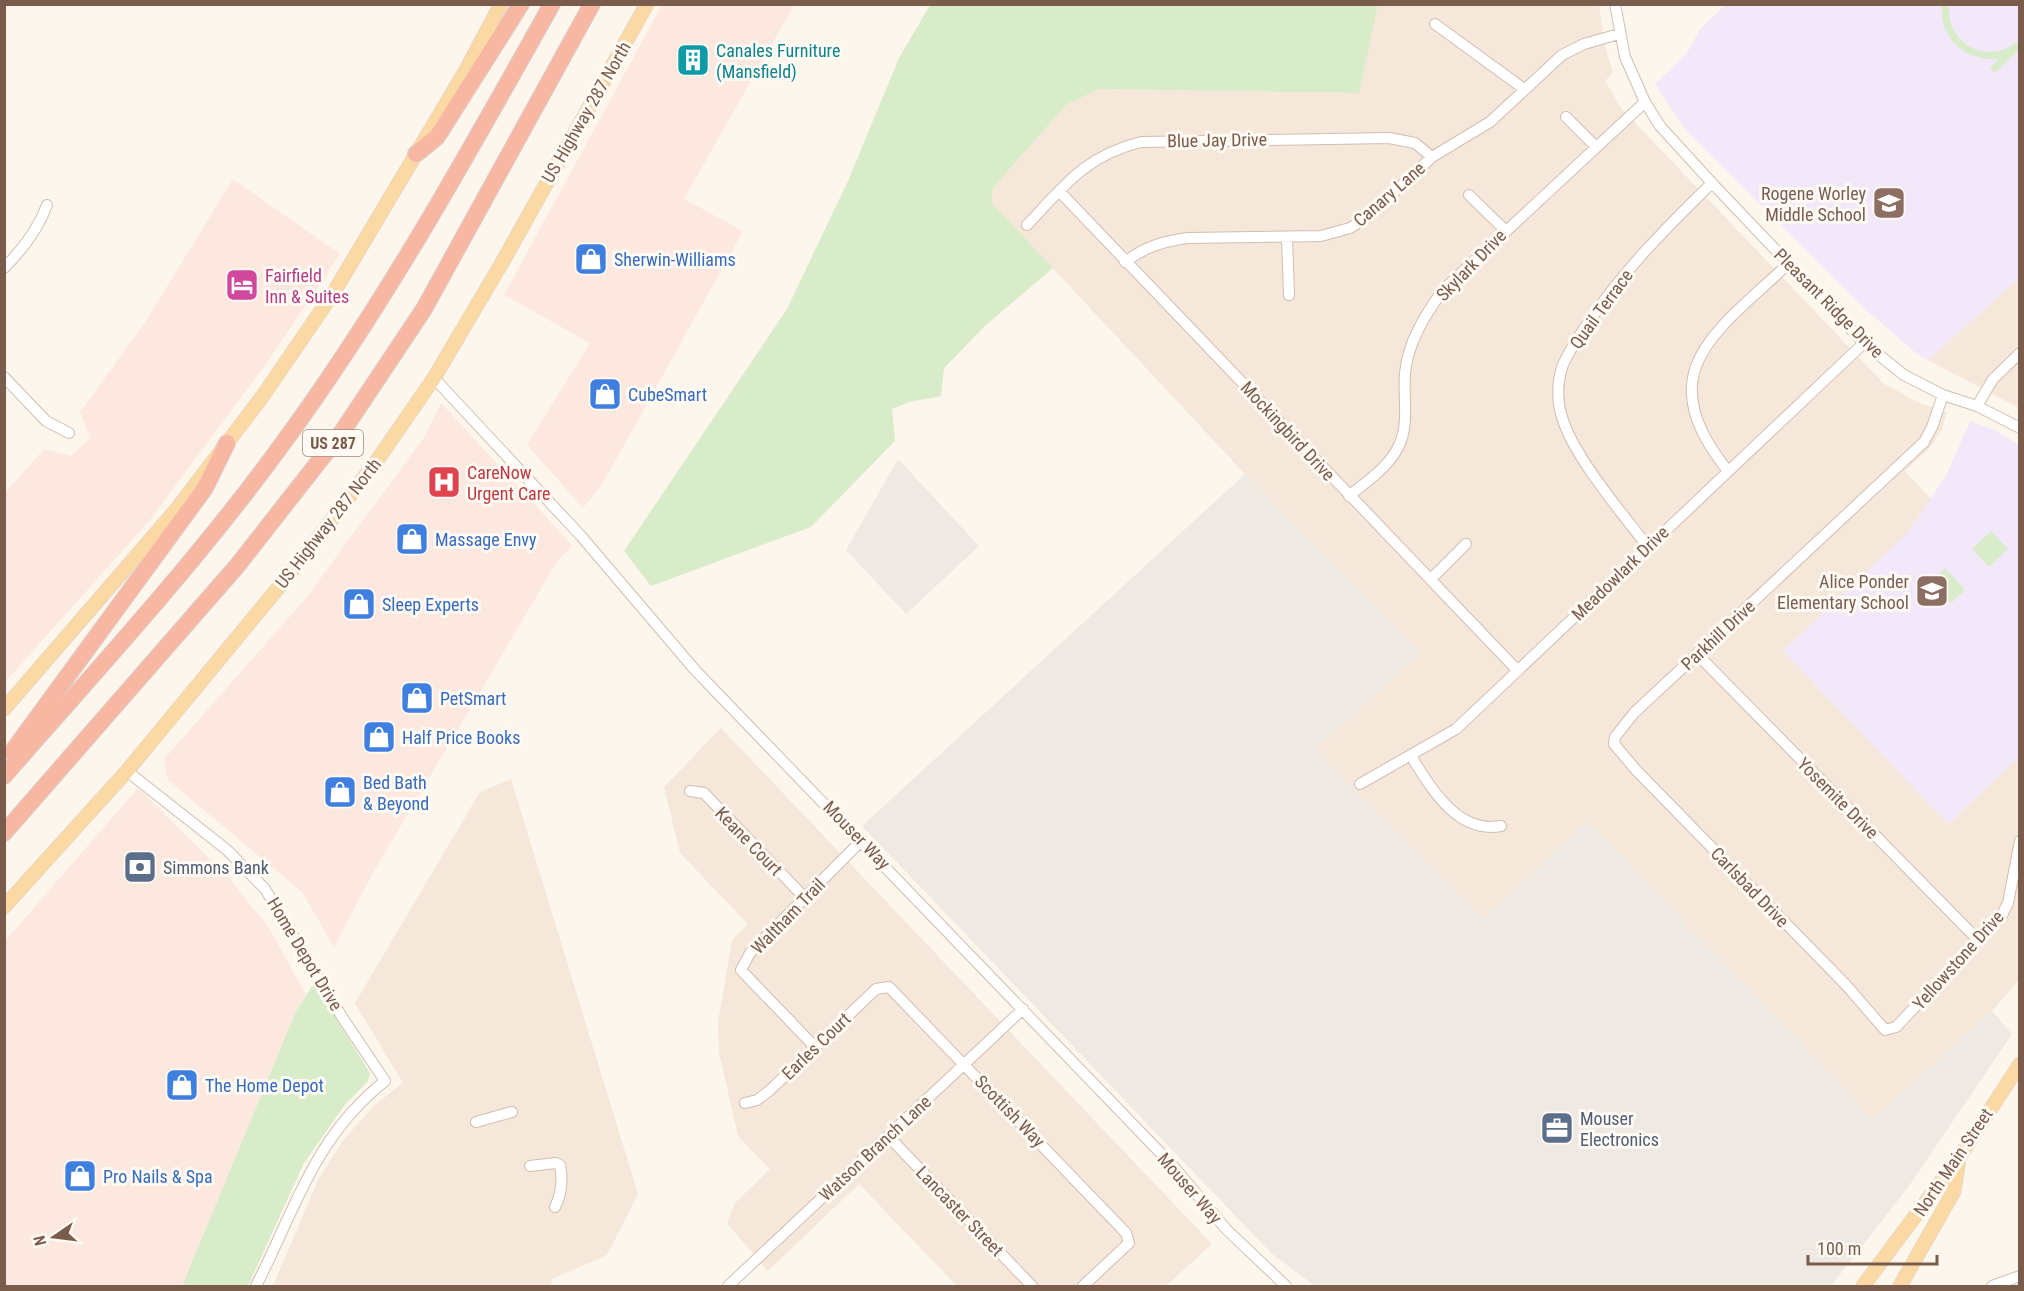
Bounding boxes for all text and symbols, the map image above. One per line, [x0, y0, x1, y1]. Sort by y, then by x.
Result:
street label: US Highway 287 North [537, 38, 635, 186]
place label: Canales Furniture (Mansfield) [716, 40, 840, 83]
building icon: Canales Furniture (Mansfield) [675, 42, 711, 78]
street label: Blue Jay Drive [1167, 129, 1267, 151]
street label: Canary Lane [1349, 157, 1429, 231]
place label: Rogene Worley Middle School [1761, 183, 1866, 225]
school or university icon: Rogene Worley Middle School [1871, 185, 1907, 221]
street label: Skylark Drive [1432, 225, 1510, 305]
shop icon: Sherwin-Williams [573, 241, 609, 277]
street label: Pleasant Ridge Drive [1770, 244, 1888, 362]
place label: Sherwin-Williams [614, 249, 736, 270]
place label: Fairfield Inn & Suites [265, 265, 349, 307]
street label: Quail Terrace [1565, 265, 1637, 353]
hotel icon: Fairfield Inn & Suites [224, 267, 260, 303]
shop icon: CubeSmart [587, 376, 623, 412]
street label: Mockingbird Drive [1237, 377, 1339, 485]
place label: CubeSmart [628, 384, 707, 405]
road number: US 287 [303, 430, 363, 456]
street label: US Highway 287 North [271, 454, 385, 592]
place label: CareNow Urgent Care [467, 462, 551, 504]
hospital icon: CareNow Urgent Care [426, 464, 462, 500]
shop icon: Massage Envy [394, 521, 430, 557]
street label: Meadowlark Drive [1567, 521, 1673, 625]
place label: Massage Envy [435, 529, 537, 550]
place label: Alice Ponder Elementary School [1777, 571, 1910, 613]
school or university icon: Alice Ponder Elementary School [1914, 573, 1950, 609]
shop icon: Sleep Experts [341, 586, 377, 622]
place label: Sleep Experts [382, 594, 479, 615]
street label: Parkhill Drive [1677, 596, 1759, 674]
shop icon: PetSmart [399, 680, 435, 716]
place label: PetSmart [440, 688, 506, 709]
shop icon: Half Price Books [361, 719, 397, 755]
place label: Half Price Books [402, 727, 520, 748]
street label: Yosemite Drive [1793, 753, 1883, 843]
place label: Bed Bath & Beyond [363, 772, 429, 814]
shop icon: Bed Bath & Beyond [322, 774, 358, 810]
street label: Mouser Way [819, 796, 895, 874]
street label: Keane Court [711, 802, 787, 880]
street label: Carlsbad Drive [1707, 843, 1793, 931]
bank icon: Simmons Bank [122, 849, 158, 885]
place label: Simmons Bank [163, 857, 269, 878]
street label: Waltham Trail [747, 874, 829, 958]
street label: Home Depot Drive [263, 894, 347, 1014]
street label: Yellowstone Drive [1908, 906, 2008, 1014]
street label: Earles Court [777, 1008, 855, 1084]
shop icon: The Home Depot [164, 1067, 200, 1103]
street label: Scottish Way [971, 1071, 1050, 1152]
place label: The Home Depot [205, 1075, 324, 1096]
street label: Watson Branch Lane [815, 1091, 935, 1205]
street label: North Main Street [1909, 1104, 1997, 1220]
place label: Mouser Electronics [1580, 1108, 1659, 1150]
office icon: Mouser Electronics [1539, 1110, 1575, 1146]
street label: Mouser Way [1154, 1148, 1227, 1228]
shop icon: Pro Nails & Spa [62, 1158, 98, 1194]
street label: Lancaster Street [912, 1162, 1008, 1260]
place label: Pro Nails & Spa [103, 1166, 213, 1187]
north arrow [24, 1207, 84, 1267]
scale bar [1808, 1228, 1937, 1266]
text: N [30, 1233, 50, 1248]
text: 100 m [1817, 1238, 1861, 1259]

